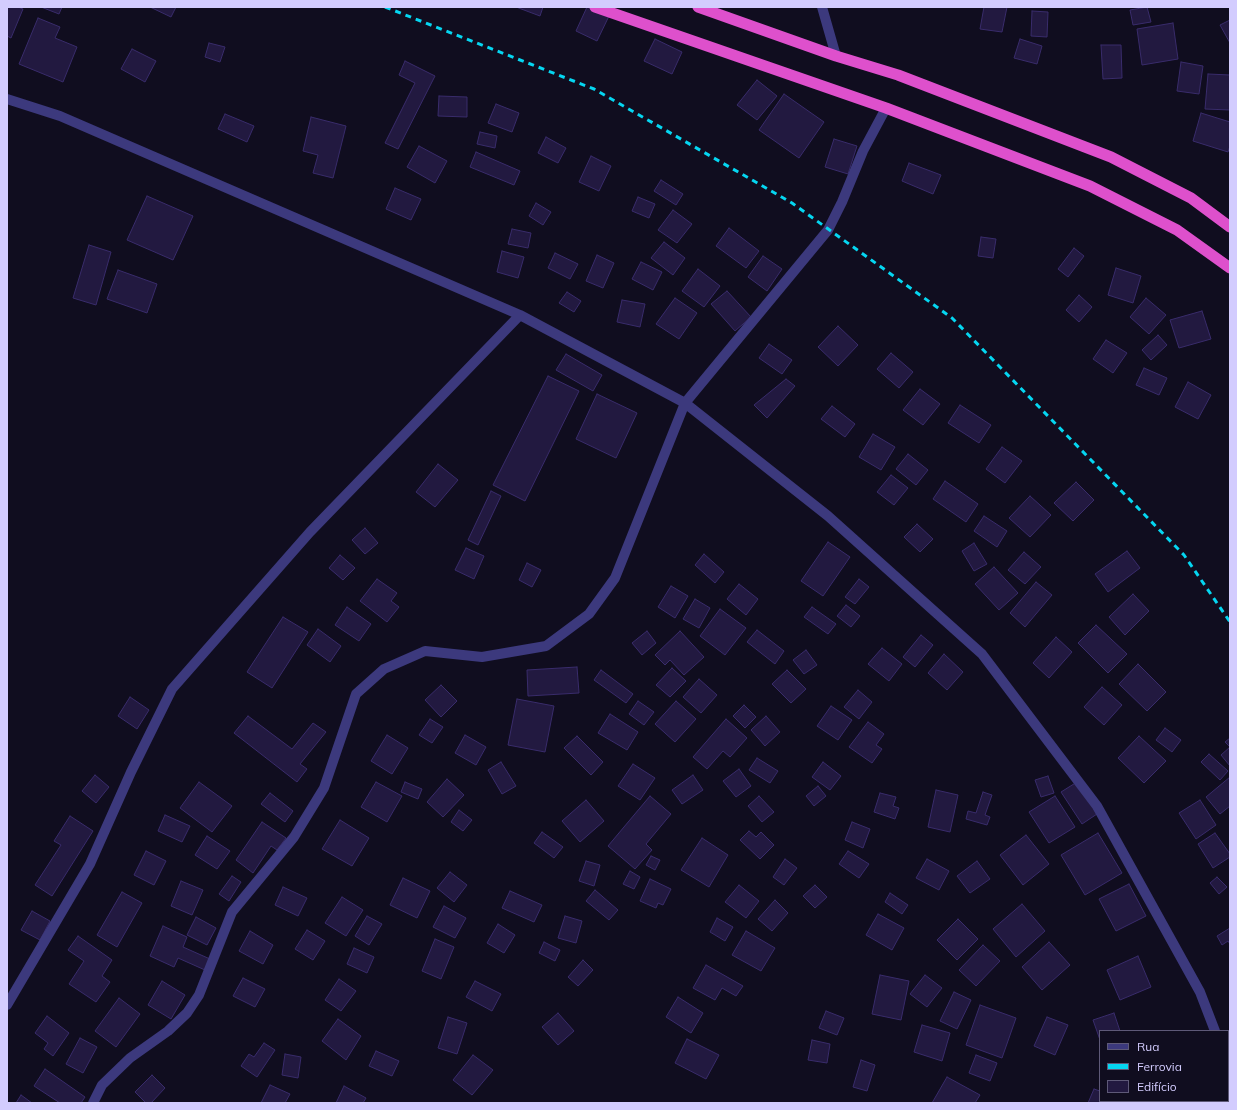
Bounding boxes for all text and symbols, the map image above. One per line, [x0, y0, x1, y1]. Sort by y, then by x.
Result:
legend [1099, 1030, 1229, 1102]
text: Rua [1137, 1039, 1159, 1054]
text: Ferrovia [1137, 1059, 1182, 1074]
text: Edifício [1137, 1079, 1177, 1094]

